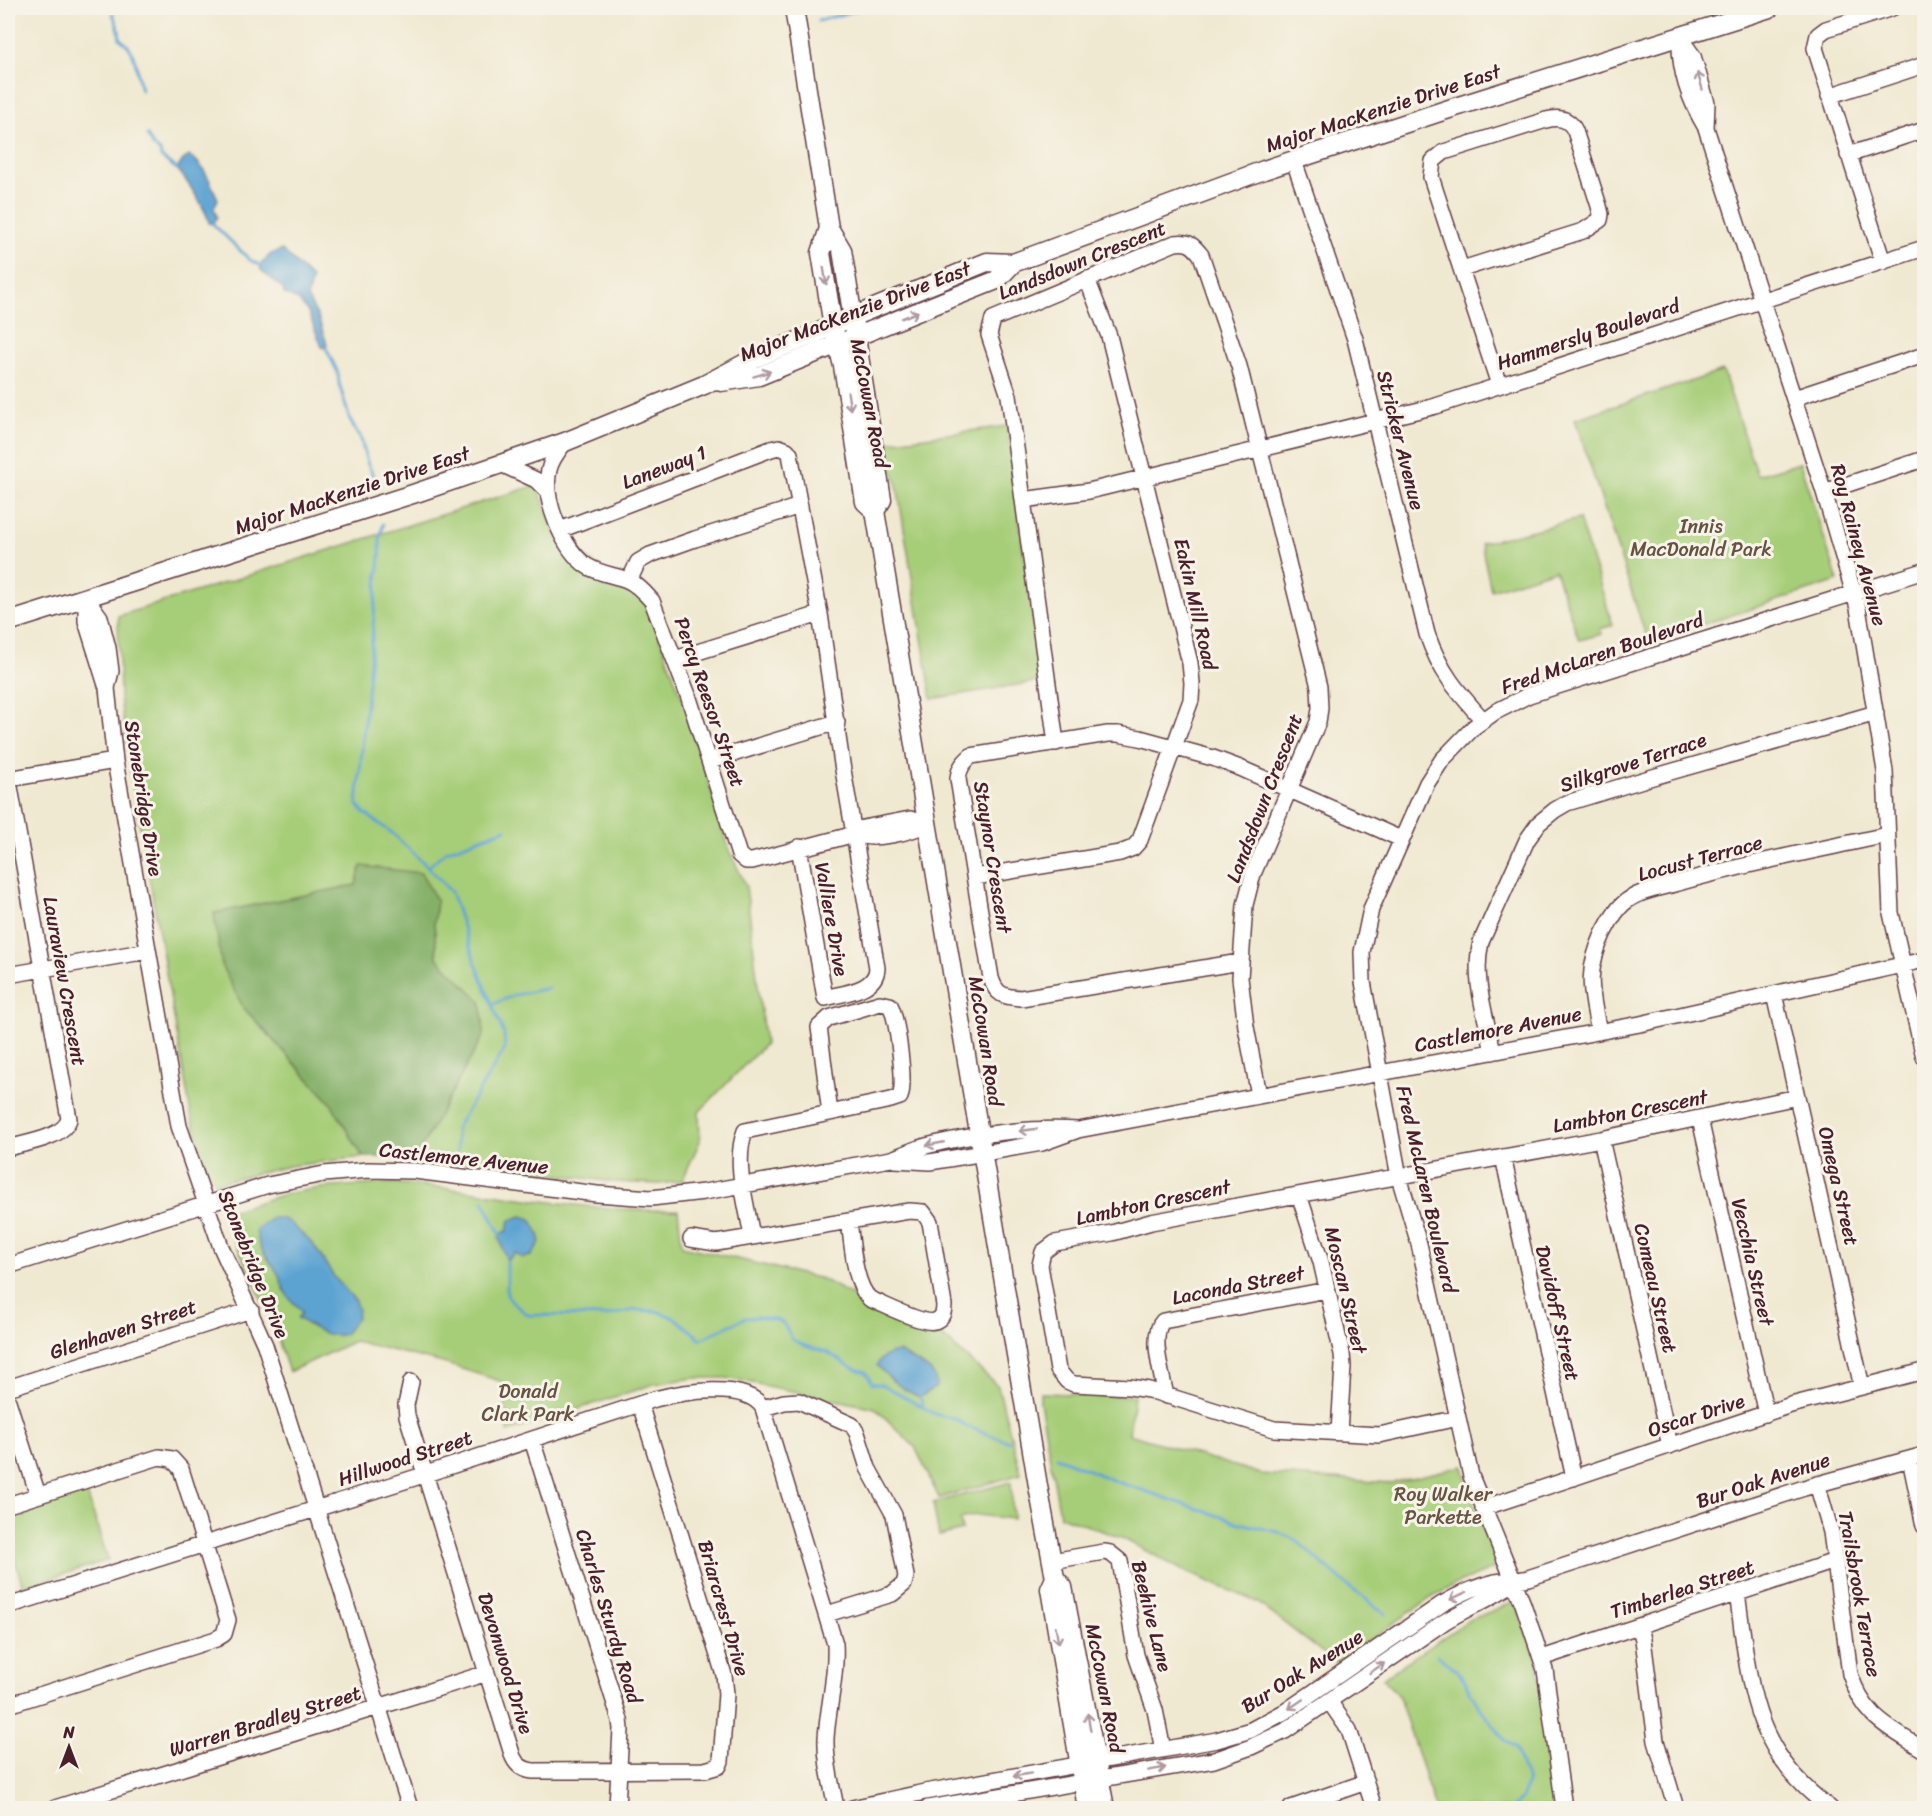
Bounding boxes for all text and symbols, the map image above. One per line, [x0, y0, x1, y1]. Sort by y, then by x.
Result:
street label: Major MacKenzie Drive East [1261, 54, 1506, 163]
one-way arrow [1694, 72, 1705, 91]
street label: Landsdown Crescent [993, 211, 1172, 310]
street label: Major MacKenzie Drive East [734, 251, 977, 372]
one-way arrow [820, 266, 831, 286]
street label: Hammersly Boulevard [1492, 288, 1686, 381]
one-way arrow [901, 309, 919, 320]
street label: McCowan Road [840, 335, 899, 472]
street label: Stricker Avenue [1366, 366, 1435, 514]
one-way arrow [752, 368, 771, 379]
one-way arrow [844, 391, 855, 410]
street label: Laneway 1 [617, 435, 712, 500]
street label: Major MacKenzie Drive East [230, 436, 475, 545]
street label: Roy Rainey Avenue [1820, 460, 1897, 630]
park label: Innis MacDonald Park [1630, 509, 1772, 567]
street label: Eakin Mill Road [1163, 535, 1228, 675]
street label: Fred McLaren Boulevard [1496, 602, 1710, 705]
street label: Percy Reesor Street [664, 612, 755, 792]
street label: Landsdown Crescent [1216, 708, 1313, 888]
street label: Stonebridge Drive [114, 717, 173, 879]
street label: Silkgrove Terrace [1555, 722, 1711, 803]
street label: Staynor Crescent [963, 778, 1022, 937]
street label: Locust Terrace [1634, 825, 1767, 892]
street label: Valliere Drive [804, 859, 859, 979]
street label: Lauraview Crescent [32, 894, 97, 1069]
street label: McCowan Road [958, 974, 1013, 1110]
street label: Castlemore Avenue [1411, 996, 1585, 1063]
street label: Lambton Crescent [1550, 1079, 1711, 1144]
street label: Fred McLaren Boulevard [1386, 1082, 1468, 1298]
street label: Omega Street [1808, 1123, 1869, 1249]
one-way arrow [1019, 1124, 1039, 1135]
street label: Castlemore Avenue [378, 1132, 550, 1185]
one-way arrow [925, 1139, 945, 1150]
street label: Lambton Crescent [1073, 1169, 1235, 1236]
street label: Stonebridge Drive [208, 1185, 299, 1344]
street label: Vecchia Street [1721, 1195, 1784, 1330]
street label: Comeau Street [1624, 1220, 1688, 1357]
street label: Moscan Street [1314, 1223, 1377, 1358]
street label: Davidoff Street [1525, 1242, 1590, 1385]
street label: Laconda Street [1169, 1255, 1308, 1315]
street label: Glenhaven Street [45, 1289, 201, 1370]
park label: Donald Clark Park [482, 1374, 575, 1432]
street label: Oscar Drive [1643, 1383, 1750, 1448]
street label: Hillwood Street [333, 1420, 477, 1497]
street label: Bur Oak Avenue [1692, 1442, 1835, 1519]
park label: Roy Walker Parkette [1394, 1477, 1494, 1535]
street label: Trailsbrook Terrace [1828, 1508, 1891, 1680]
street label: Charles Sturdy Road [565, 1525, 652, 1709]
street label: Briarcrest Drive [687, 1536, 760, 1680]
street label: Timberlea Street [1605, 1550, 1759, 1629]
street label: Beehive Lane [1121, 1557, 1182, 1676]
street label: Devonwood Drive [467, 1588, 544, 1739]
one-way arrow [1449, 1591, 1467, 1603]
street label: McCowan Road [1075, 1620, 1134, 1757]
street label: Bur Oak Avenue [1234, 1620, 1371, 1723]
one-way arrow [1052, 1625, 1063, 1644]
one-way arrow [1369, 1662, 1385, 1674]
street label: Warren Bradley Street [165, 1676, 366, 1767]
one-way arrow [1288, 1698, 1304, 1710]
one-way arrow [1084, 1712, 1095, 1732]
north arrow [39, 1717, 99, 1777]
text: N [62, 1718, 75, 1747]
one-way arrow [1147, 1764, 1167, 1775]
one-way arrow [1012, 1770, 1032, 1781]

